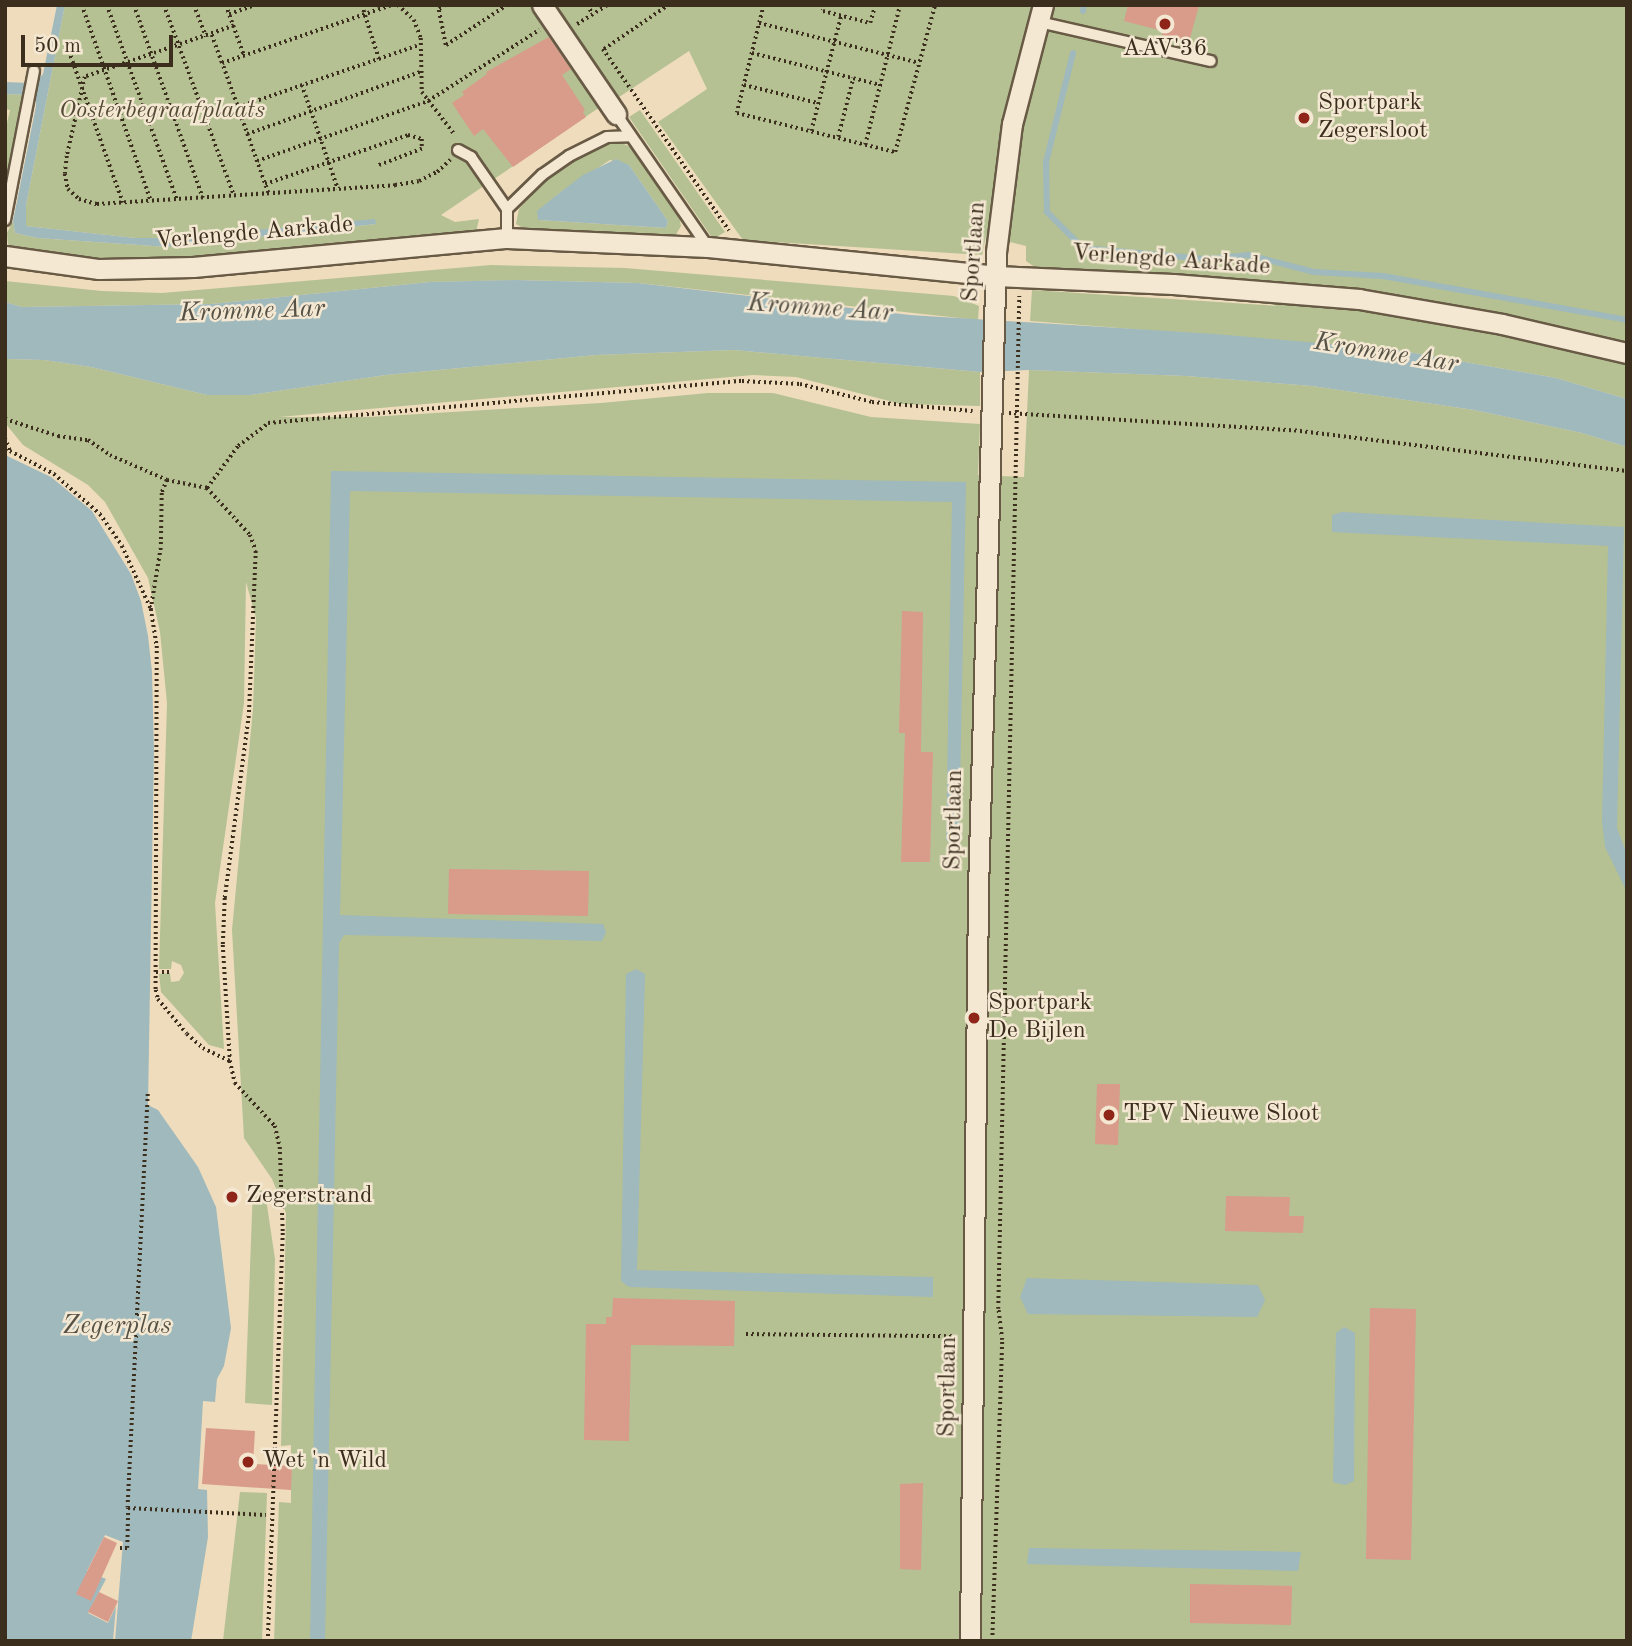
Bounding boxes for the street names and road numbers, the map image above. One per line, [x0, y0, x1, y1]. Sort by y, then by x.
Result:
street label: Sportlaan [957, 201, 993, 303]
street label: Verlengde Aarkade [154, 211, 354, 257]
street label: Verlengde Aarkade [1071, 240, 1271, 282]
street label: Sportlaan [940, 769, 970, 871]
street label: Sportlaan [934, 1336, 964, 1438]

